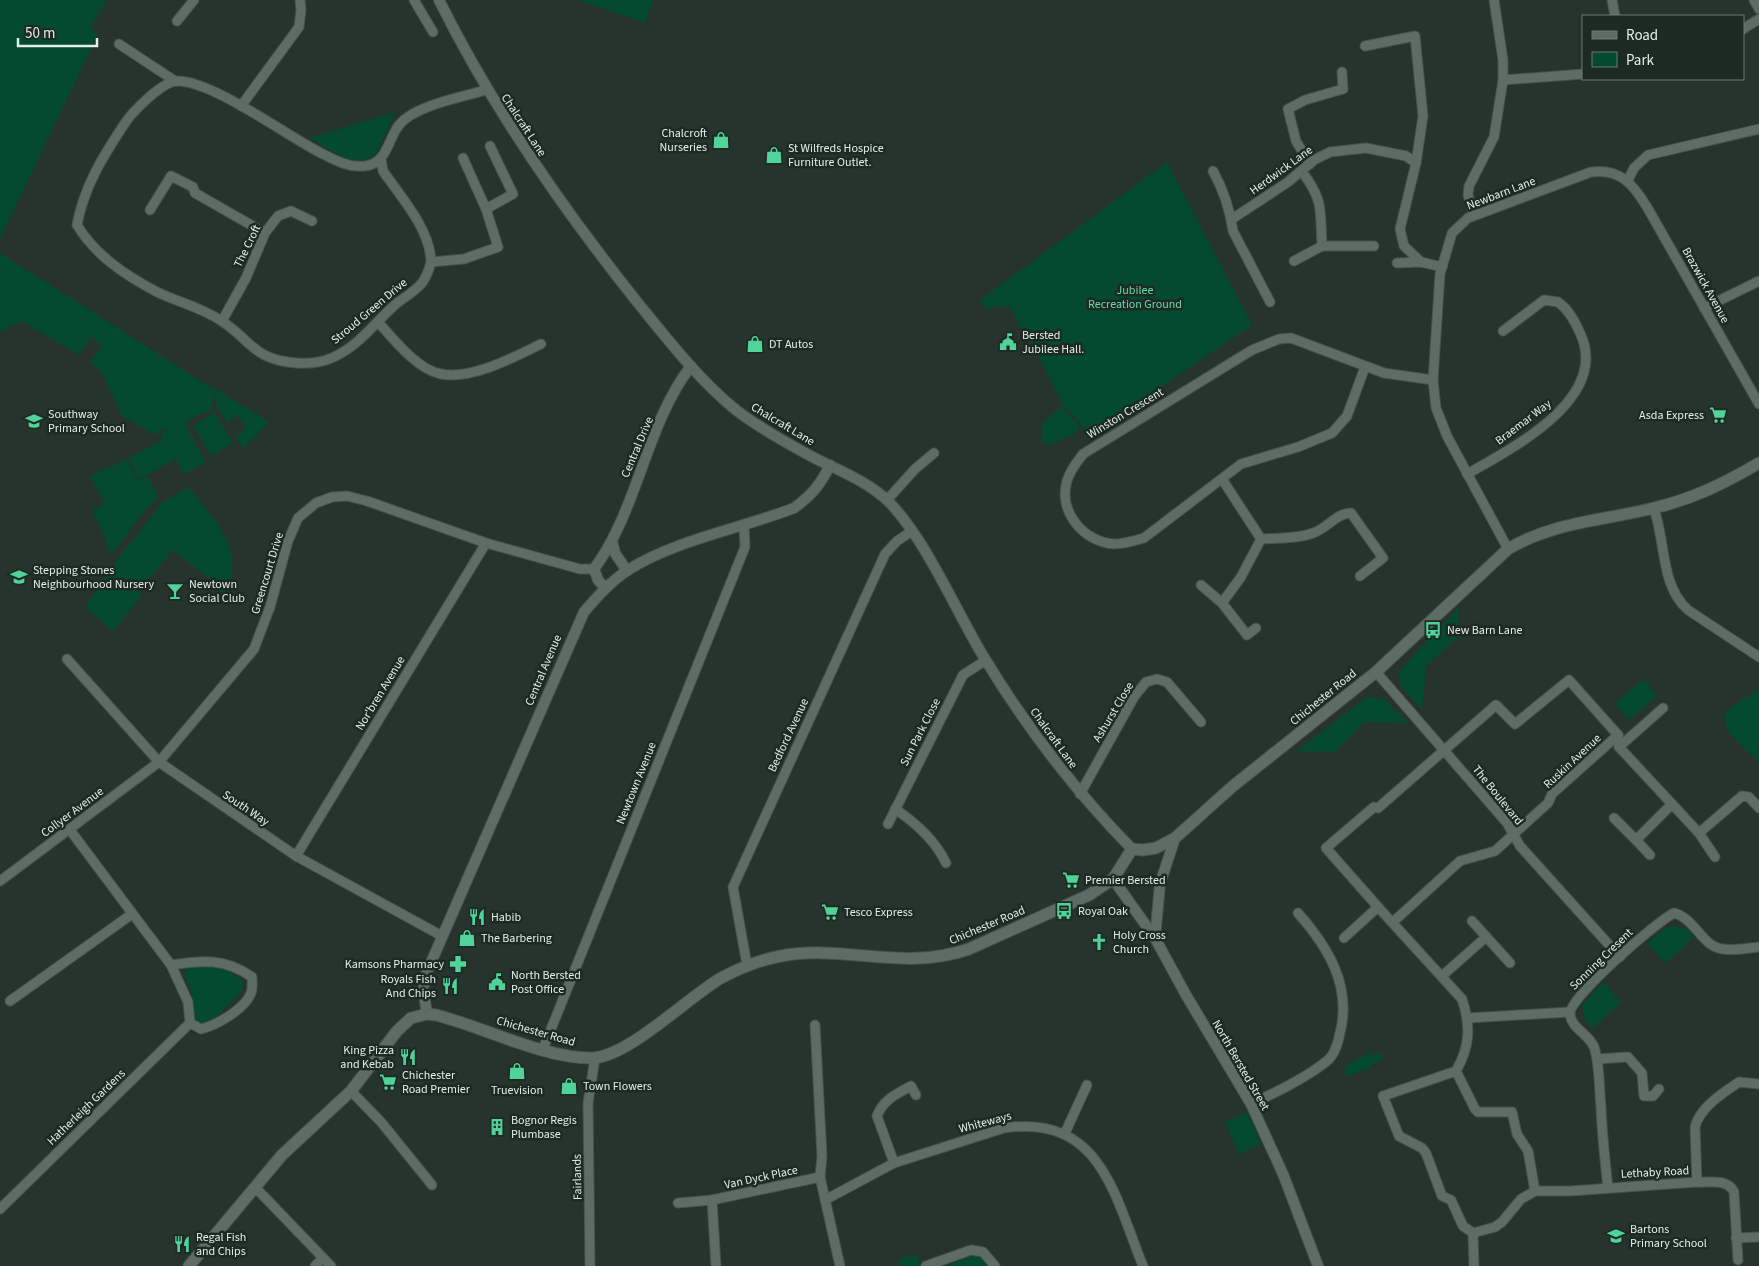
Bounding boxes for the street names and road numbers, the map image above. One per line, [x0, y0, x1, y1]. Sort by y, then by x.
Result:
street label: Chalcraft Lane [497, 91, 550, 160]
street label: Herdwick Lane [1246, 142, 1316, 199]
street label: Newbarn Lane [1464, 173, 1538, 214]
street label: The Croft [230, 222, 265, 271]
street label: Brazwick Avenue [1678, 244, 1733, 326]
street label: Stroud Green Drive [328, 274, 411, 348]
street label: Winston Crescent [1084, 384, 1167, 443]
street label: Braemar Way [1492, 395, 1555, 449]
street label: Chalcraft Lane [748, 399, 818, 450]
street label: Central Drive [617, 414, 658, 480]
street label: Greencourt Drive [247, 530, 288, 616]
street label: Central Avenue [521, 632, 566, 708]
street label: Nor'bren Avenue [352, 653, 409, 734]
street label: Chichester Road [1286, 665, 1360, 730]
street label: Ashurst Close [1089, 679, 1138, 746]
street label: Bedford Avenue [764, 695, 813, 775]
street label: Sun Park Close [896, 695, 945, 769]
street label: Chalcraft Lane [1026, 704, 1082, 772]
street label: Ruskin Avenue [1540, 730, 1605, 793]
street label: Newtown Avenue [612, 739, 661, 827]
street label: The Boulevard [1468, 762, 1527, 829]
street label: Collyer Avenue [37, 783, 107, 842]
street label: South Way [219, 786, 273, 831]
street label: Chichester Road [946, 902, 1028, 949]
street label: Sonning Cresent [1566, 925, 1637, 994]
street label: Chichester Road [494, 1012, 577, 1051]
street label: North Bersted Street [1208, 1017, 1274, 1114]
street label: Hatherleigh Gardens [43, 1065, 129, 1149]
street label: Whiteways [957, 1107, 1013, 1138]
street label: Fairlands [569, 1154, 586, 1200]
street label: Van Dyck Place [723, 1161, 799, 1194]
street label: Lethaby Road [1620, 1162, 1690, 1183]

